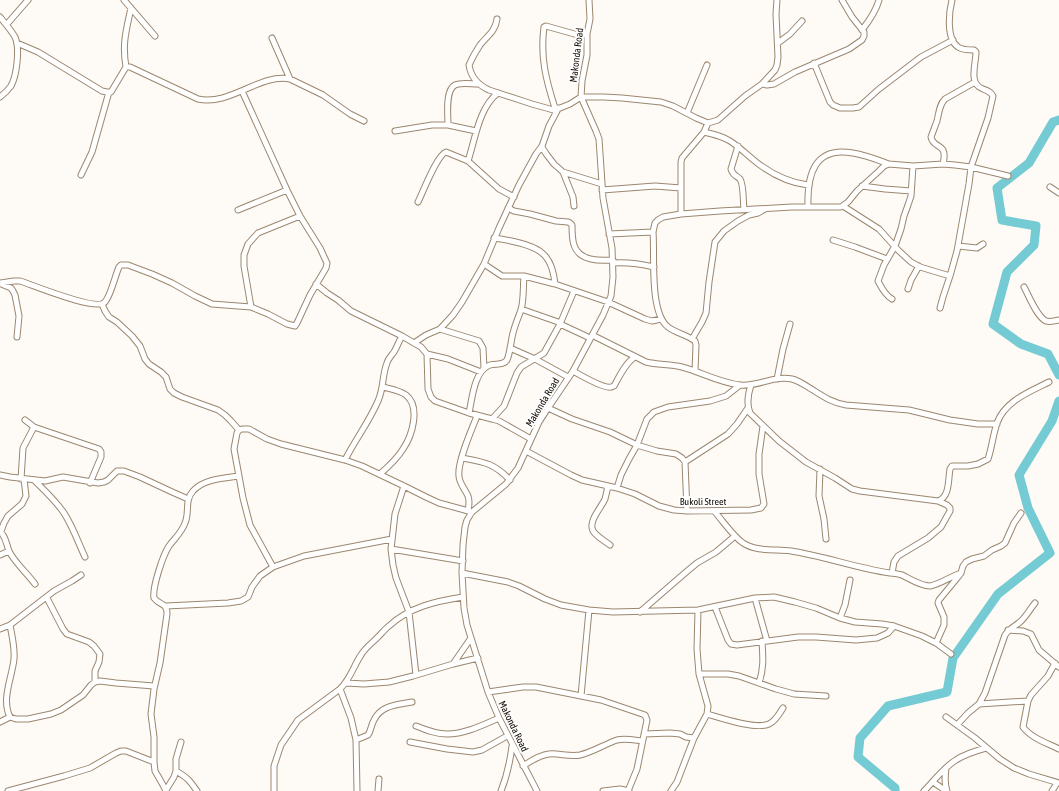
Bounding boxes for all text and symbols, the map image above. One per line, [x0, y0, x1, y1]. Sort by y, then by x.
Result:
street label: Makonda Road [568, 27, 585, 83]
street label: Makonda Road [524, 376, 561, 429]
street label: Bukoli Street [680, 496, 726, 507]
street label: Makonda Road [497, 699, 531, 754]

